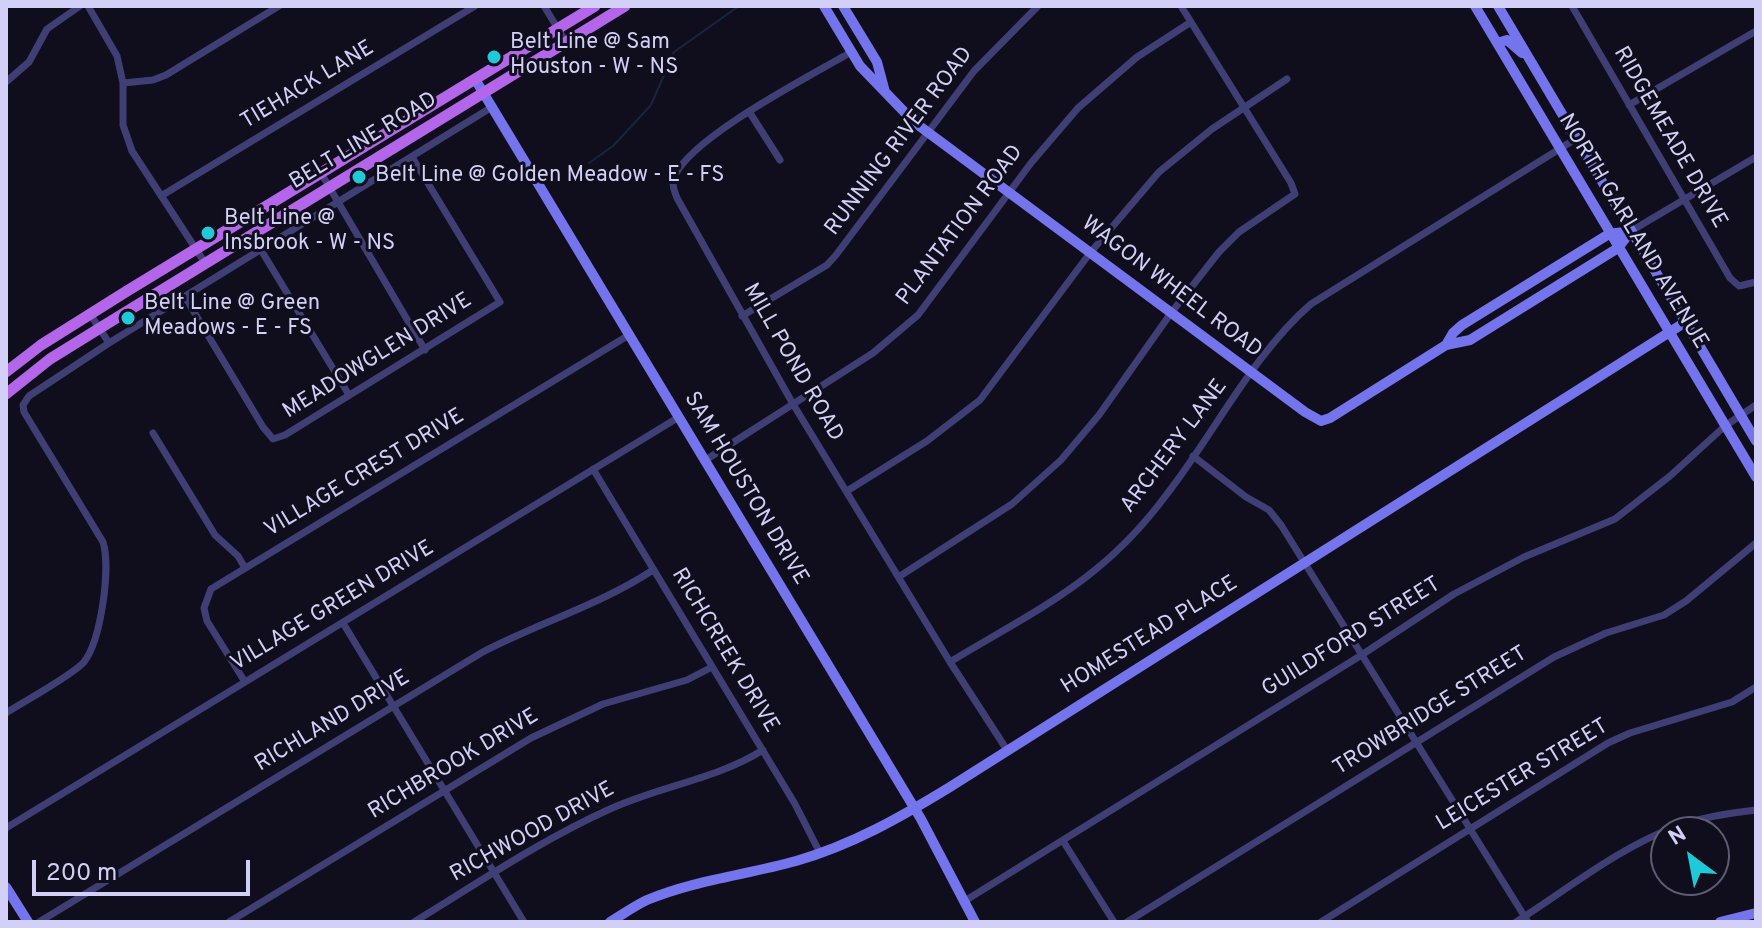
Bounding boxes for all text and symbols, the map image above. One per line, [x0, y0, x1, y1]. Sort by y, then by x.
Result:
place label: Belt Line @ Sam Houston - W - NS [510, 31, 678, 82]
street label: TIEHACK LANE [237, 36, 379, 136]
street label: RUNNING RIVER ROAD [820, 42, 980, 242]
street label: RIDGEMEADE DRIVE [1606, 42, 1732, 234]
marker: Belt Line @ Sam Houston - W - NS [485, 48, 503, 66]
street label: BELT LINE ROAD [285, 88, 443, 196]
street label: NORTH GARLAND AVENUE [1551, 110, 1713, 354]
street label: PLANTATION ROAD [892, 141, 1030, 311]
place label: Belt Line @ Golden Meadow - E - FS [375, 164, 724, 190]
marker: Belt Line @ Golden Meadow - E - FS [350, 168, 368, 186]
place label: Belt Line @ Insbrook - W - NS [224, 207, 395, 258]
street label: WAGON WHEEL ROAD [1075, 211, 1267, 365]
marker: Belt Line @ Insbrook - W - NS [199, 224, 217, 242]
street label: MILL POND ROAD [736, 279, 848, 447]
street label: MEADOWGLEN DRIVE [279, 288, 477, 426]
place label: Belt Line @ Green Meadows - E - FS [144, 292, 320, 344]
marker: Belt Line @ Green Meadows - E - FS [119, 309, 137, 327]
street label: ARCHERY LANE [1116, 375, 1234, 519]
street label: SAM HOUSTON DRIVE [677, 388, 813, 590]
street label: VILLAGE CREST DRIVE [260, 404, 470, 544]
street label: VILLAGE GREEN DRIVE [227, 536, 439, 678]
street label: RICHCREEK DRIVE [664, 564, 784, 738]
street label: HOMESTEAD PLACE [1057, 571, 1243, 701]
street label: GUILDFORD STREET [1258, 572, 1446, 704]
street label: TROWBRIDGE STREET [1329, 642, 1533, 782]
street label: RICHLAND DRIVE [251, 665, 415, 779]
street label: RICHBROOK DRIVE [364, 704, 544, 826]
street label: LEICESTER STREET [1432, 714, 1614, 838]
street label: RICHWOOD DRIVE [446, 777, 620, 889]
north arrow [1650, 816, 1730, 896]
text: N [1664, 821, 1692, 853]
scale bar [36, 844, 254, 894]
text: 200 m [46, 859, 117, 889]

